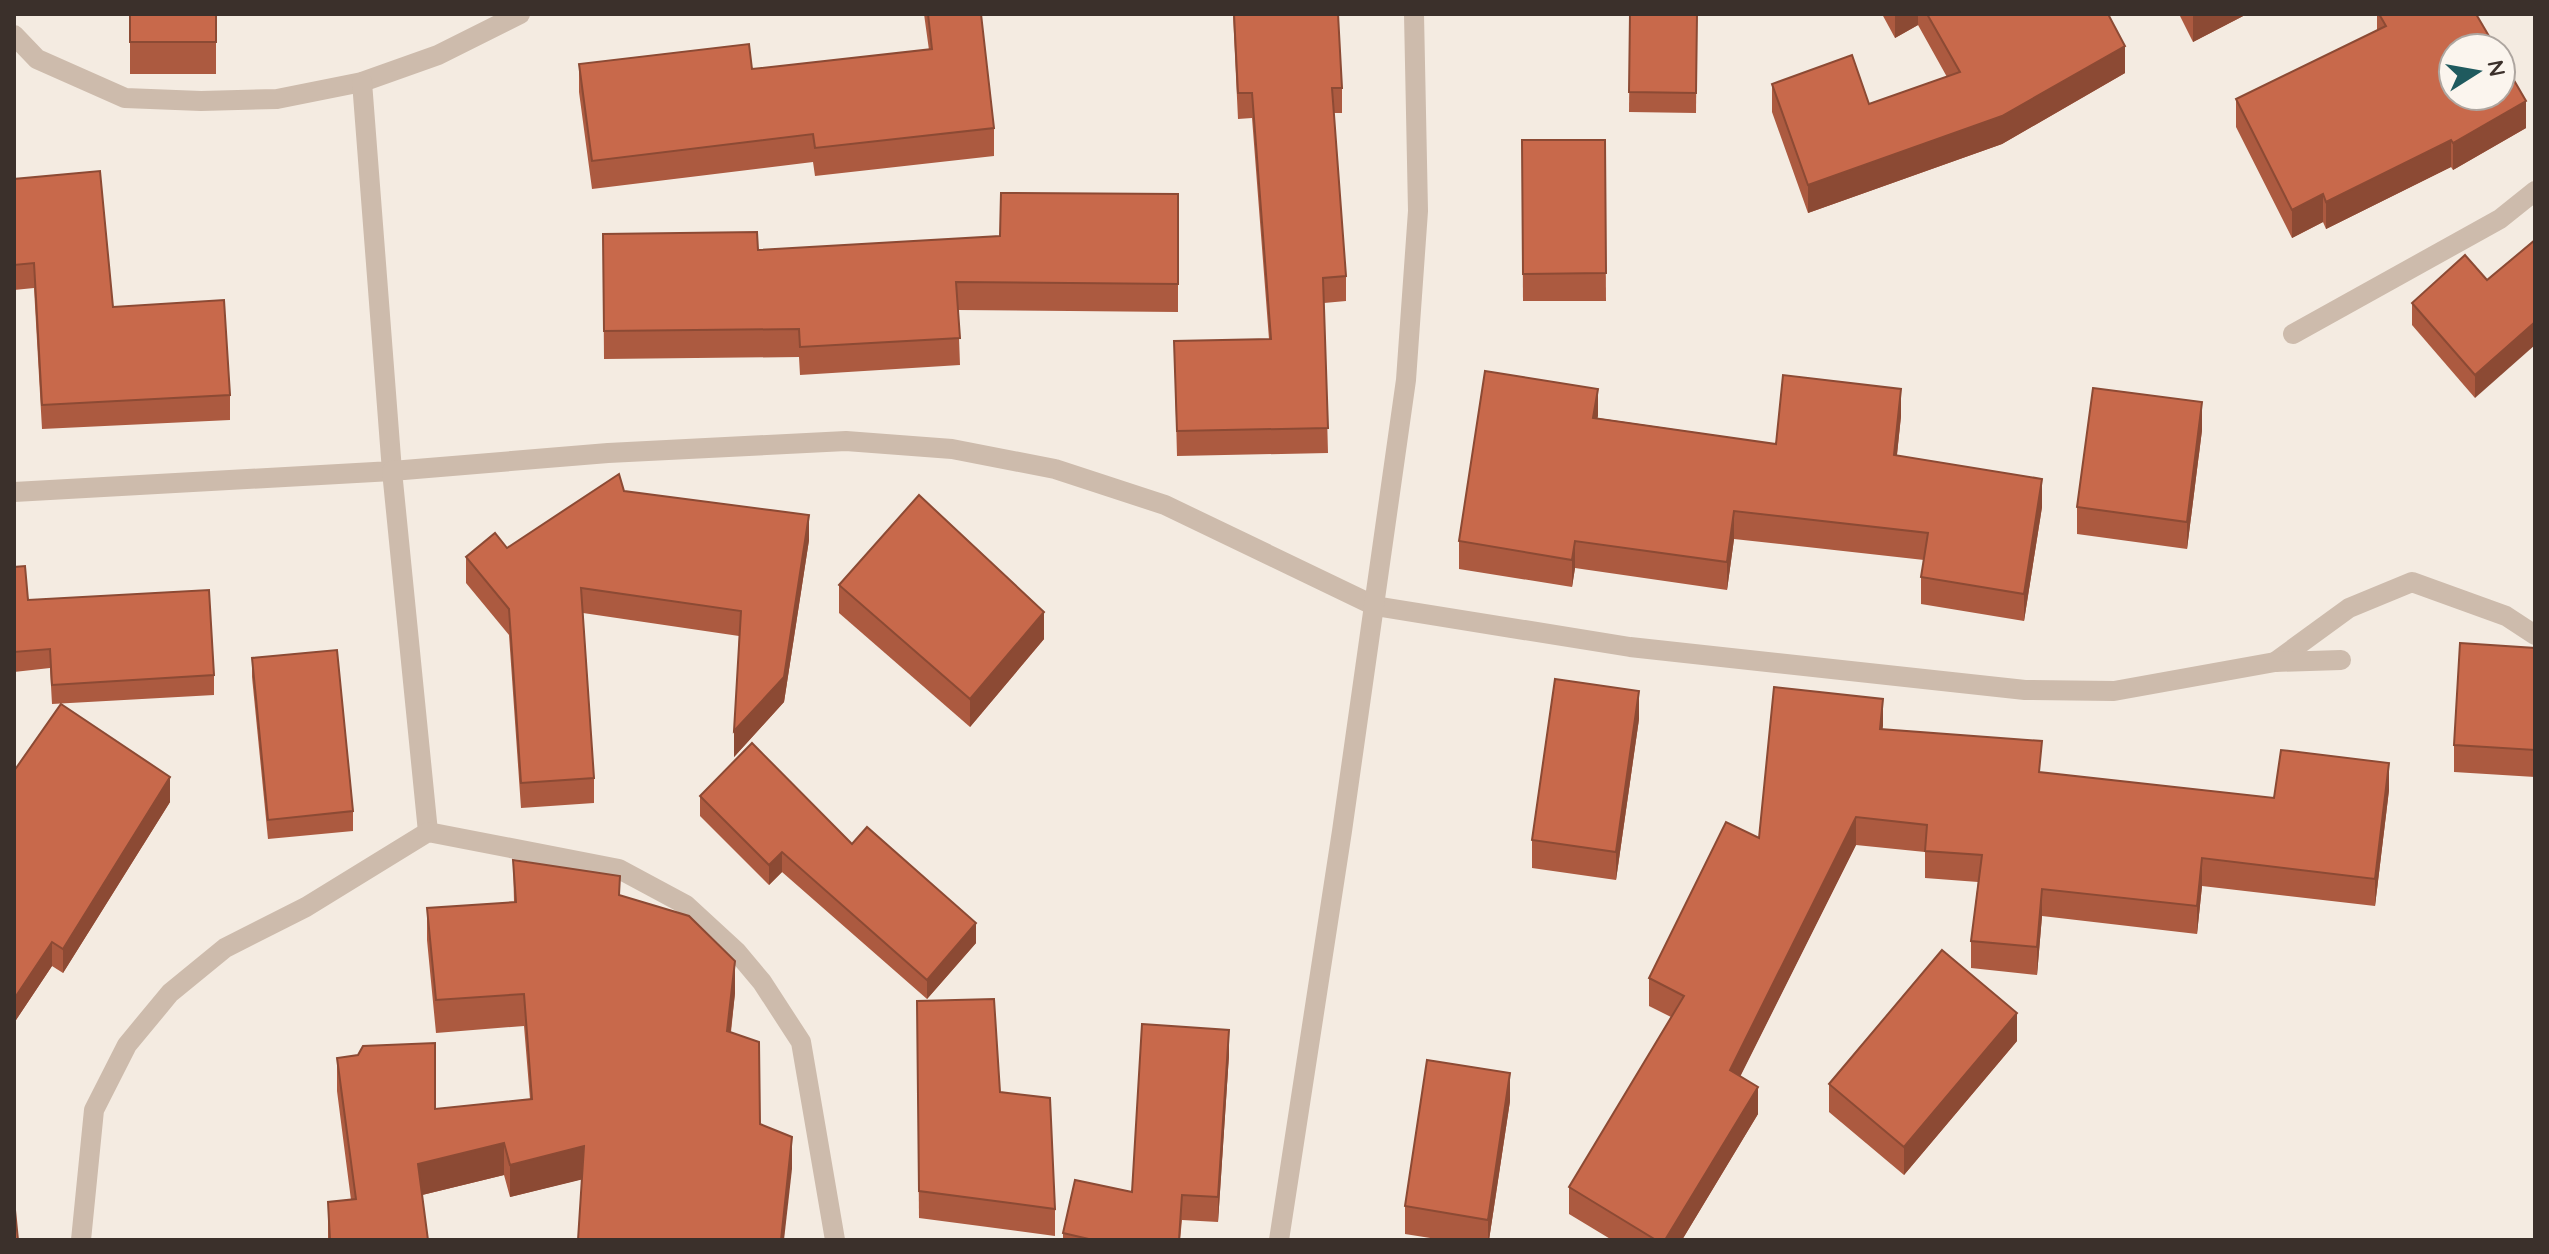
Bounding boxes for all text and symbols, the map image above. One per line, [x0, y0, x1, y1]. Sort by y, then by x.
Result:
north arrow [2437, 32, 2517, 112]
text: N [2481, 58, 2512, 79]

